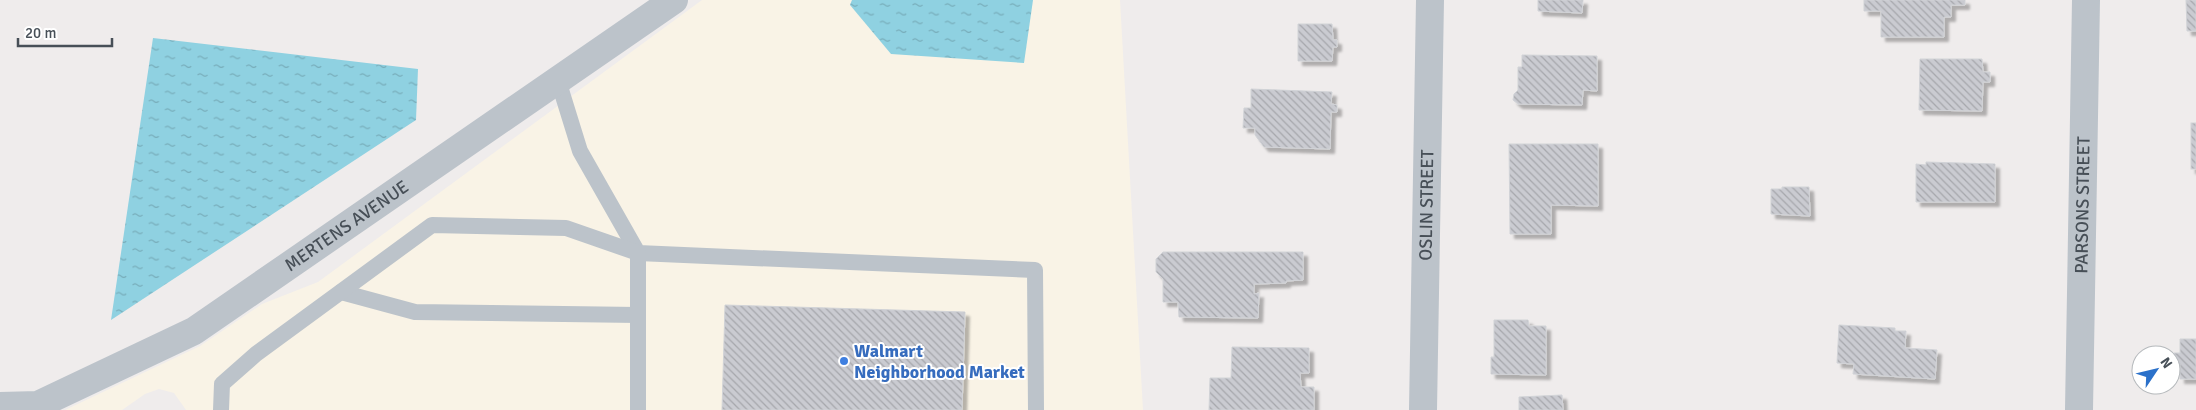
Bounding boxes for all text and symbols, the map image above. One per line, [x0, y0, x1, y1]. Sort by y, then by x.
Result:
scale bar [18, 15, 111, 47]
text: 20 m [25, 24, 56, 42]
street label: PARSONS STREET [2070, 136, 2095, 274]
street label: OSLIN STREET [1415, 149, 1438, 261]
street label: MERTENS AVENUE [280, 175, 413, 276]
place label: Walmart Neighborhood Market [854, 340, 1025, 383]
north arrow [2131, 345, 2181, 395]
text: N [2156, 354, 2176, 372]
marker: Walmart Neighborhood Market [838, 355, 850, 367]

